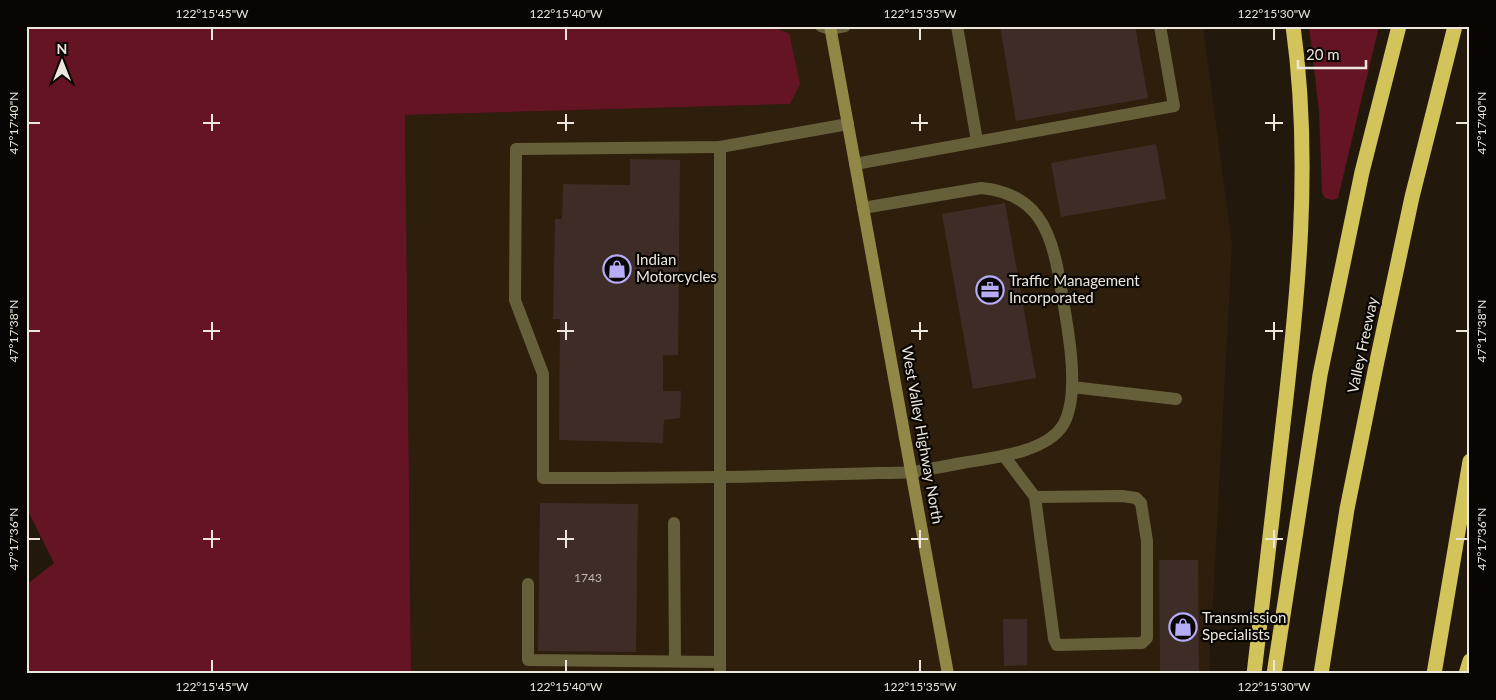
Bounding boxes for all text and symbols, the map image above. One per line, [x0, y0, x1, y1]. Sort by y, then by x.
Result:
text: 122°15'45"W [175, 6, 249, 21]
text: 122°15'40"W [529, 6, 603, 21]
text: 122°15'35"W [883, 6, 957, 21]
text: 122°15'30"W [1237, 6, 1311, 21]
north arrow [38, 38, 88, 88]
scale bar [1298, 38, 1366, 70]
text: N [57, 40, 67, 57]
text: 20 m [1306, 45, 1340, 63]
text: 47°17'40"N [6, 92, 21, 154]
text: 47°17'40"N [1474, 92, 1489, 154]
place label: Indian Motorcycles [636, 250, 717, 285]
shop icon: Indian Motorcycles [602, 254, 632, 284]
place label: Traffic Management Incorporated [1009, 271, 1140, 306]
office icon: Traffic Management Incorporated [975, 275, 1005, 305]
street label: Valley Freeway [1343, 295, 1381, 395]
text: 47°17'38"N [6, 300, 21, 362]
text: 47°17'38"N [1474, 300, 1489, 362]
street label: West Valley Highway North [898, 344, 948, 525]
text: 47°17'36"N [6, 508, 21, 570]
text: 47°17'36"N [1474, 508, 1489, 570]
house number: 1743 [574, 570, 602, 585]
place label: Transmission Specialists [1202, 608, 1286, 643]
shop icon: Transmission Specialists [1168, 612, 1198, 642]
text: 122°15'45"W [175, 679, 249, 694]
text: 122°15'40"W [529, 679, 603, 694]
text: 122°15'35"W [883, 679, 957, 694]
text: 122°15'30"W [1237, 679, 1311, 694]

